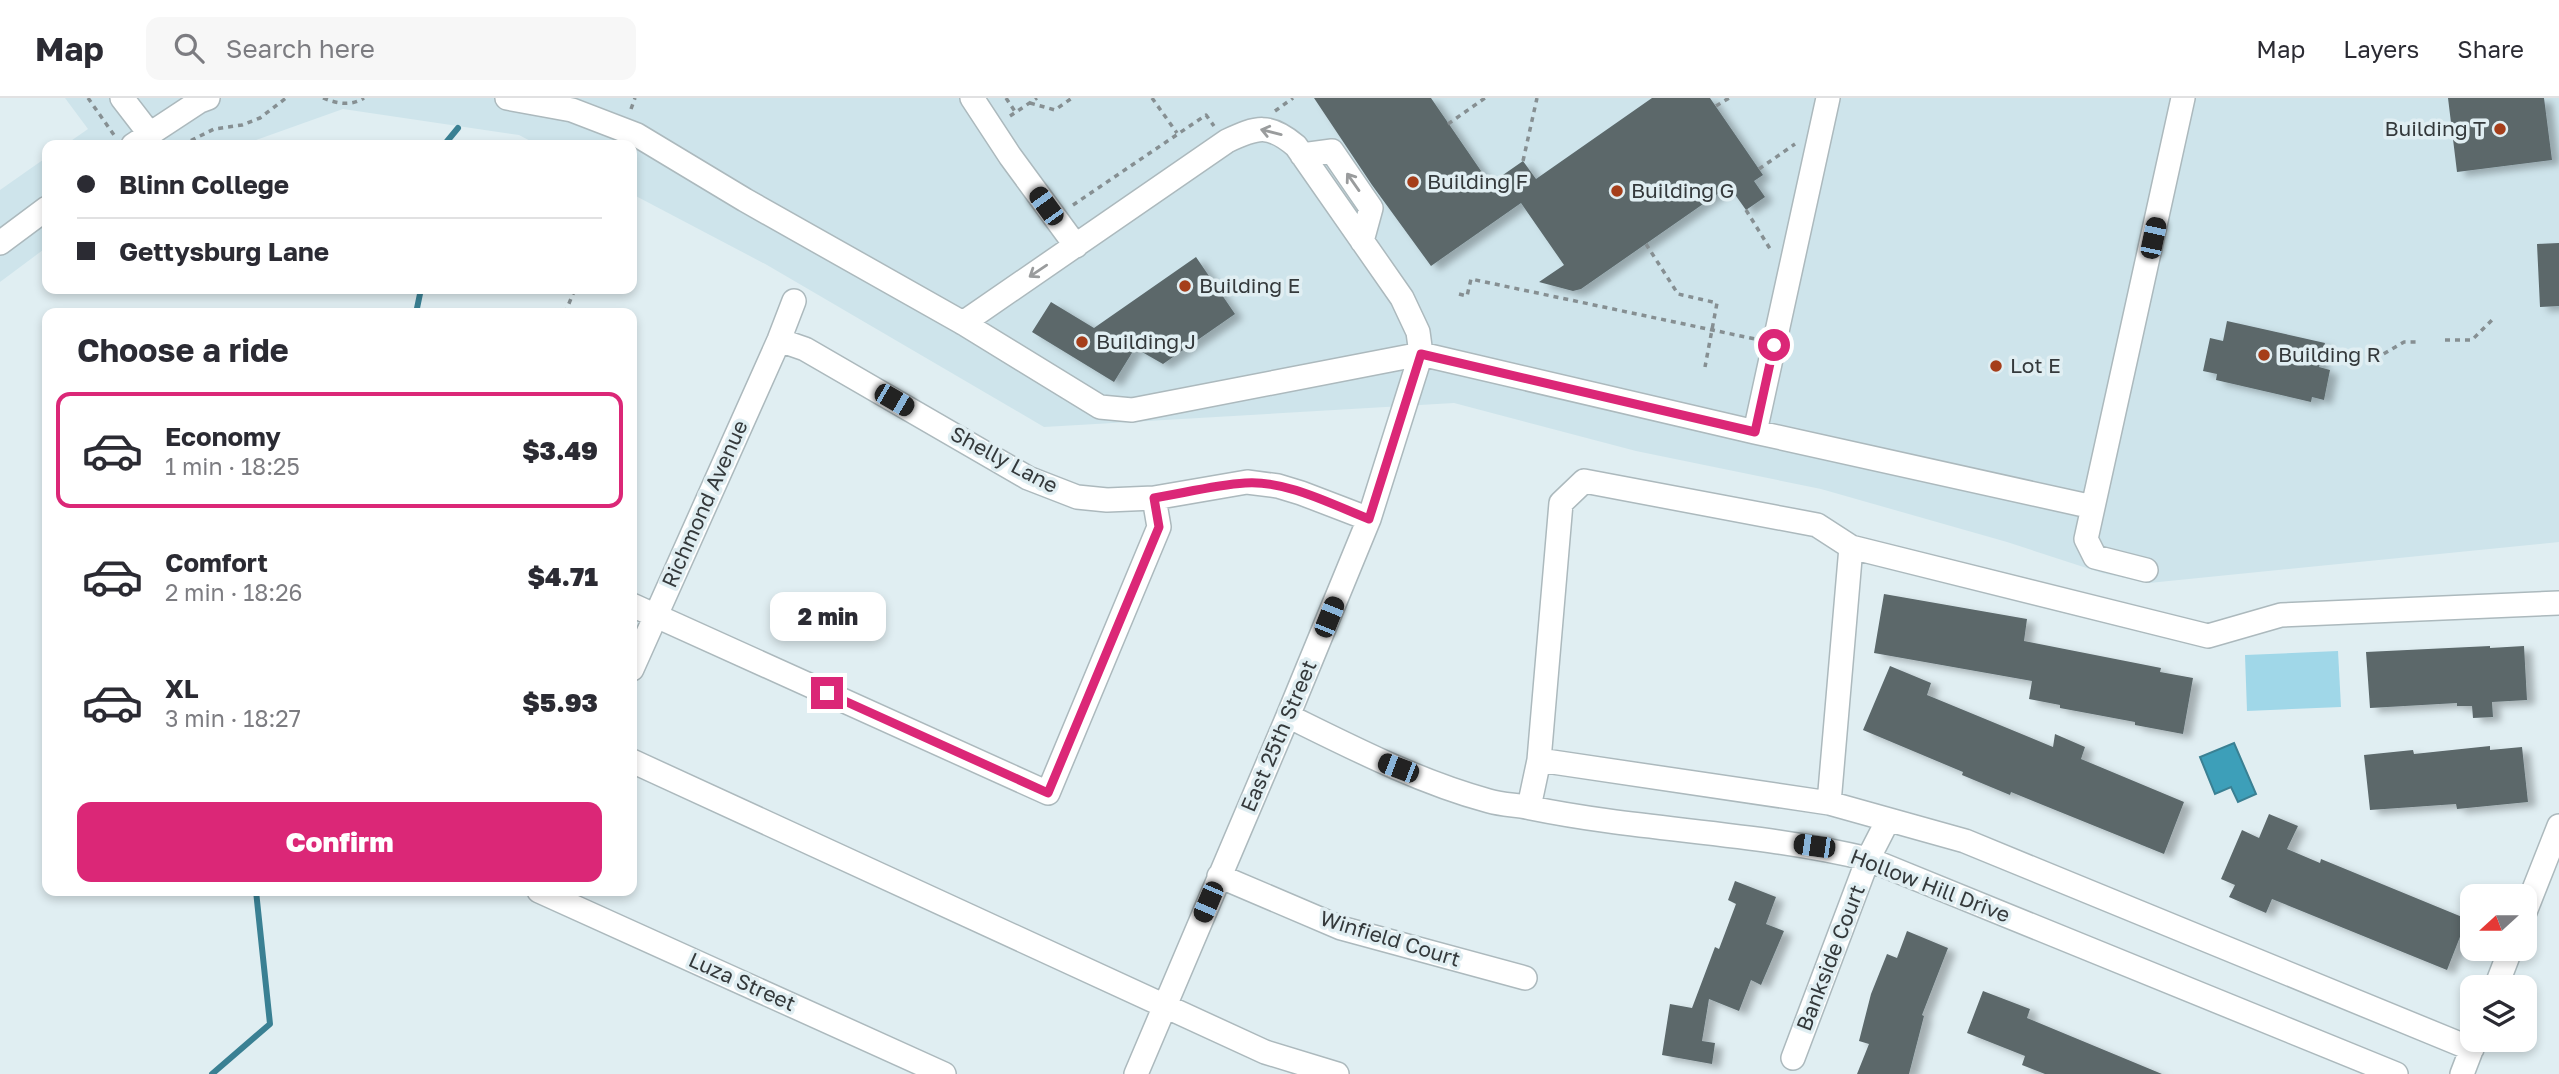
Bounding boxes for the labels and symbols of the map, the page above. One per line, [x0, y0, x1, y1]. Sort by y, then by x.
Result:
place label: Building T [2384, 115, 2486, 141]
marker: Building T [2492, 121, 2508, 137]
one-way arrow [1260, 125, 1282, 138]
place label: Building F [1427, 168, 1528, 194]
one-way arrow [1346, 172, 1360, 192]
marker: Building F [1405, 174, 1421, 190]
place label: Building G [1631, 177, 1734, 203]
car [1026, 183, 1067, 229]
marker: Building G [1609, 183, 1625, 199]
car [2139, 215, 2168, 261]
one-way arrow [1029, 264, 1048, 278]
place label: Building E [1199, 272, 1300, 298]
marker: Building E [1177, 278, 1193, 294]
place label: Building J [1096, 328, 1196, 354]
route start [1758, 329, 1790, 361]
marker: Building J [1074, 334, 1090, 350]
place label: Building R [2278, 341, 2381, 367]
marker: Building R [2256, 347, 2272, 363]
place label: Lot E [2010, 352, 2061, 378]
marker: Lot E [1988, 358, 2004, 374]
car [871, 380, 918, 420]
street label: Richmond Avenue [655, 416, 753, 591]
street label: Shelly Lane [946, 420, 1063, 498]
callout: 2 min [769, 592, 885, 640]
car [1312, 594, 1347, 640]
street label: East 25th Street [1234, 656, 1322, 815]
route end [811, 677, 843, 709]
car [1375, 751, 1422, 785]
car [1792, 833, 1837, 859]
street label: Hollow Hill Drive [1847, 843, 2014, 927]
car [1191, 879, 1226, 925]
street label: Bankside Court [1790, 881, 1870, 1034]
north arrow [2460, 884, 2538, 961]
street label: Winfield Court [1317, 904, 1464, 972]
street label: Luza Street [685, 946, 800, 1016]

